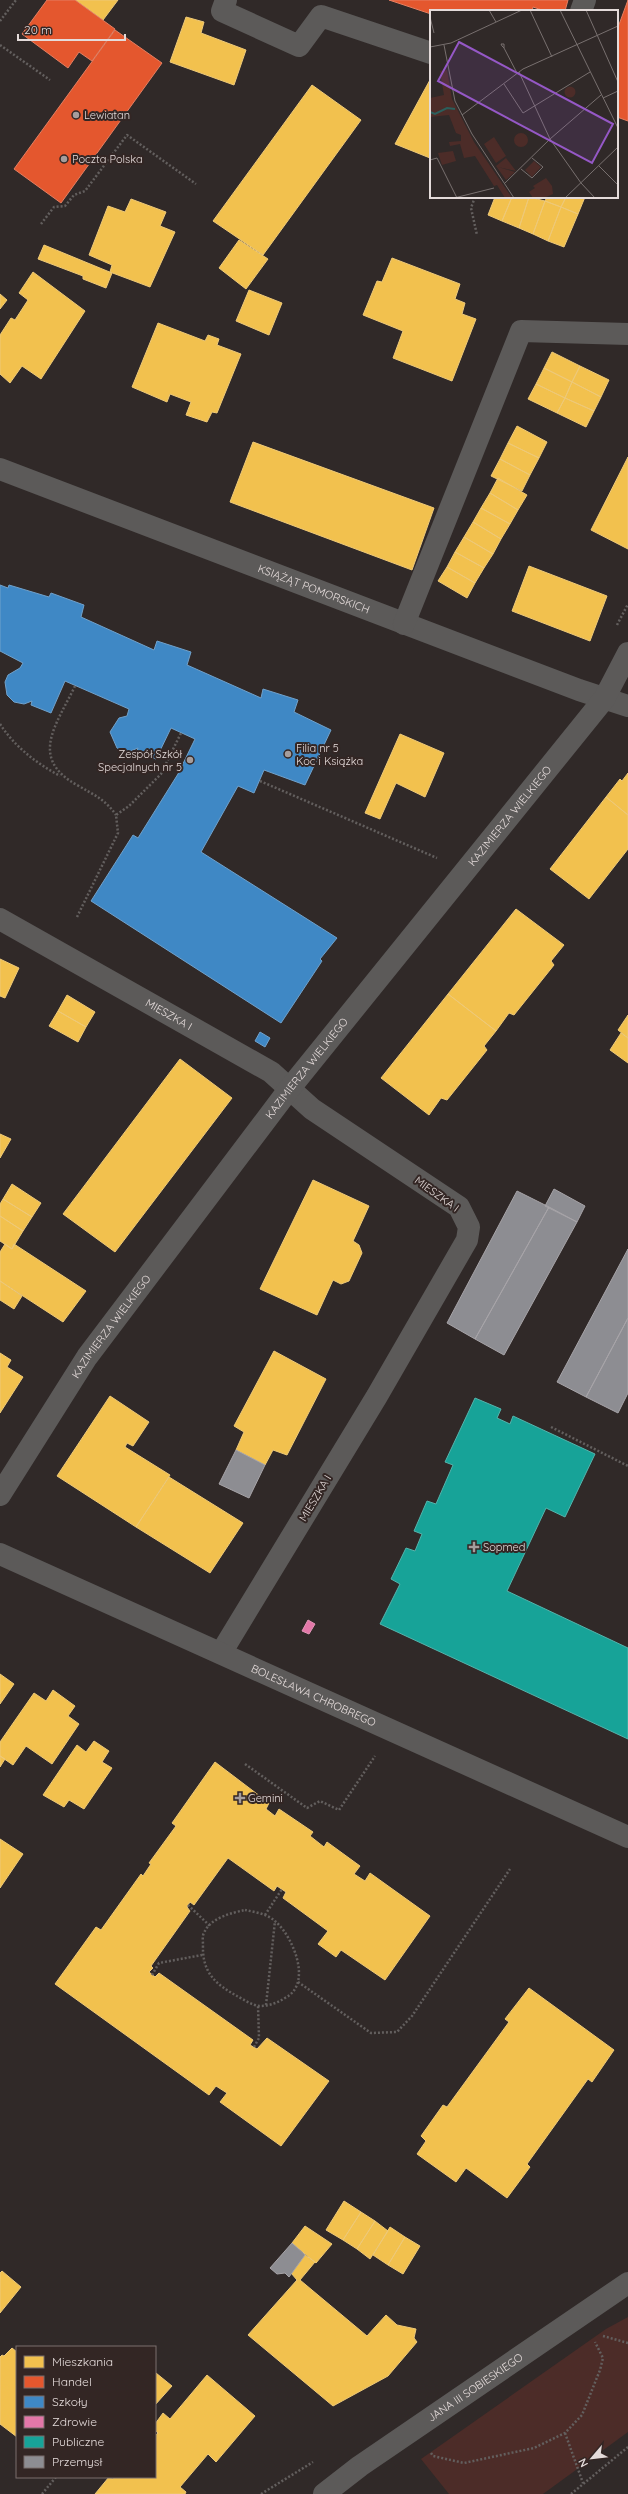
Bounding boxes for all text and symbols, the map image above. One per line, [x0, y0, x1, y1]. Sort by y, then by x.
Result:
inset map [430, 10, 618, 198]
scale bar [18, 16, 125, 42]
text: 20 m [24, 22, 52, 37]
place label: Lewiatan [84, 108, 130, 122]
marker: Lewiatan [71, 110, 81, 120]
place label: Poczta Polska [72, 152, 143, 166]
marker: Poczta Polska [59, 154, 69, 164]
street label: KSIĄŻĄT POMORSKICH [256, 561, 372, 617]
place label: Filia nr 5 Koc i Książka [296, 741, 363, 768]
place label: Zespół Szkół Specjalnych nr 5 [98, 747, 182, 774]
marker: Filia nr 5 Koc i Książka [283, 749, 293, 759]
marker: Zespół Szkół Specjalnych nr 5 [185, 755, 195, 765]
street label: KAZIMIERZA WIELKIEGO [465, 763, 555, 869]
street label: MIESZKA I [143, 996, 195, 1033]
street label: KAZIMIERZA WIELKIEGO [262, 1015, 351, 1122]
street label: MIESZKA I [412, 1173, 462, 1215]
street label: KAZIMIERZA WIELKIEGO [68, 1272, 154, 1381]
street label: MIESZKA I [296, 1472, 334, 1524]
place label: Sopmed [483, 1540, 525, 1554]
marker: Sopmed [468, 1541, 480, 1553]
street label: BOLESŁAWA CHROBREGO [249, 1661, 378, 1730]
place label: Gemini [248, 1791, 283, 1805]
marker: Gemini [235, 1793, 245, 1803]
legend [16, 2346, 156, 2478]
street label: JANA III SOBIESKIEGO [425, 2350, 525, 2425]
text: Mieszkania [52, 2354, 113, 2369]
text: Handel [52, 2374, 92, 2389]
text: Szkoły [52, 2394, 87, 2409]
text: Zdrowie [52, 2414, 97, 2429]
text: Publiczne [52, 2434, 104, 2449]
north arrow [572, 2438, 612, 2478]
text: Przemysł [52, 2454, 102, 2469]
text: N [575, 2456, 591, 2470]

